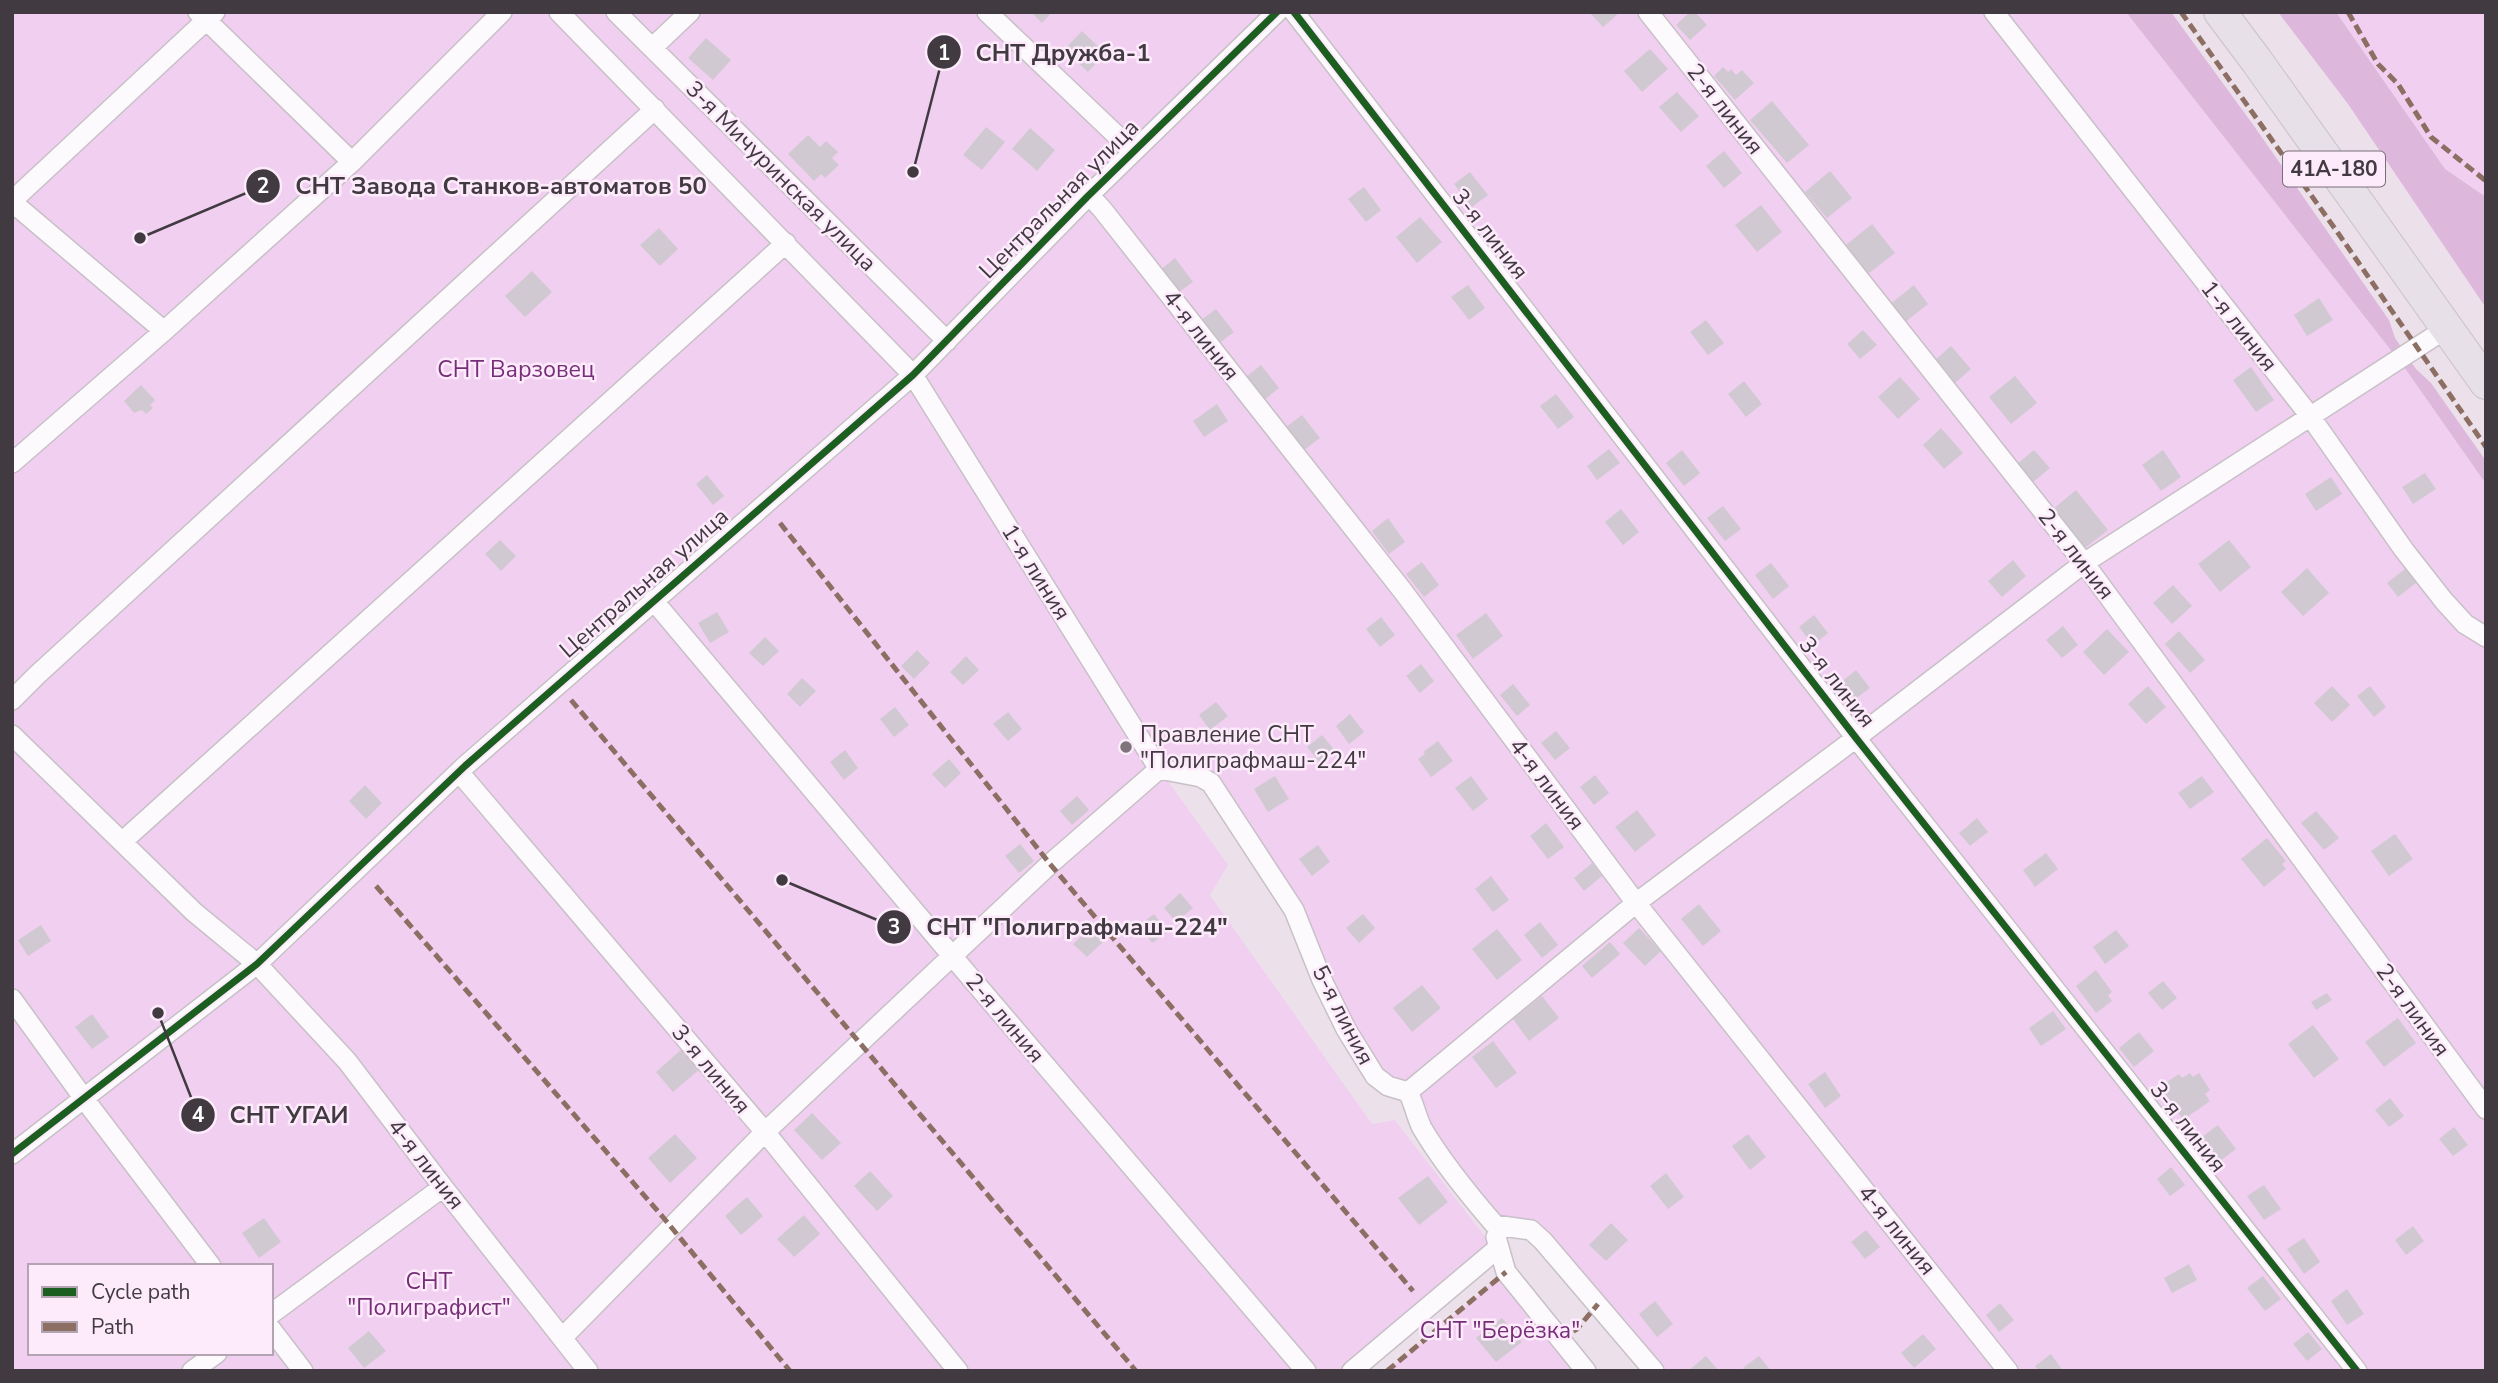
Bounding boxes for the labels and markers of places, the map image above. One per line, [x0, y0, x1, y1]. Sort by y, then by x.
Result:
callout: СНТ Дружба-1 [927, 30, 1165, 75]
callout: СНТ Завода Станков-автоматов 50 [246, 163, 721, 208]
place label: Правление СНТ "Полиграфмаш-224" [1140, 719, 1366, 776]
marker: Правление СНТ "Полиграфмаш-224" [1118, 739, 1134, 755]
callout: СНТ "Полиграфмаш-224" [877, 904, 1241, 949]
callout: СНТ УГАИ [180, 1092, 363, 1137]

